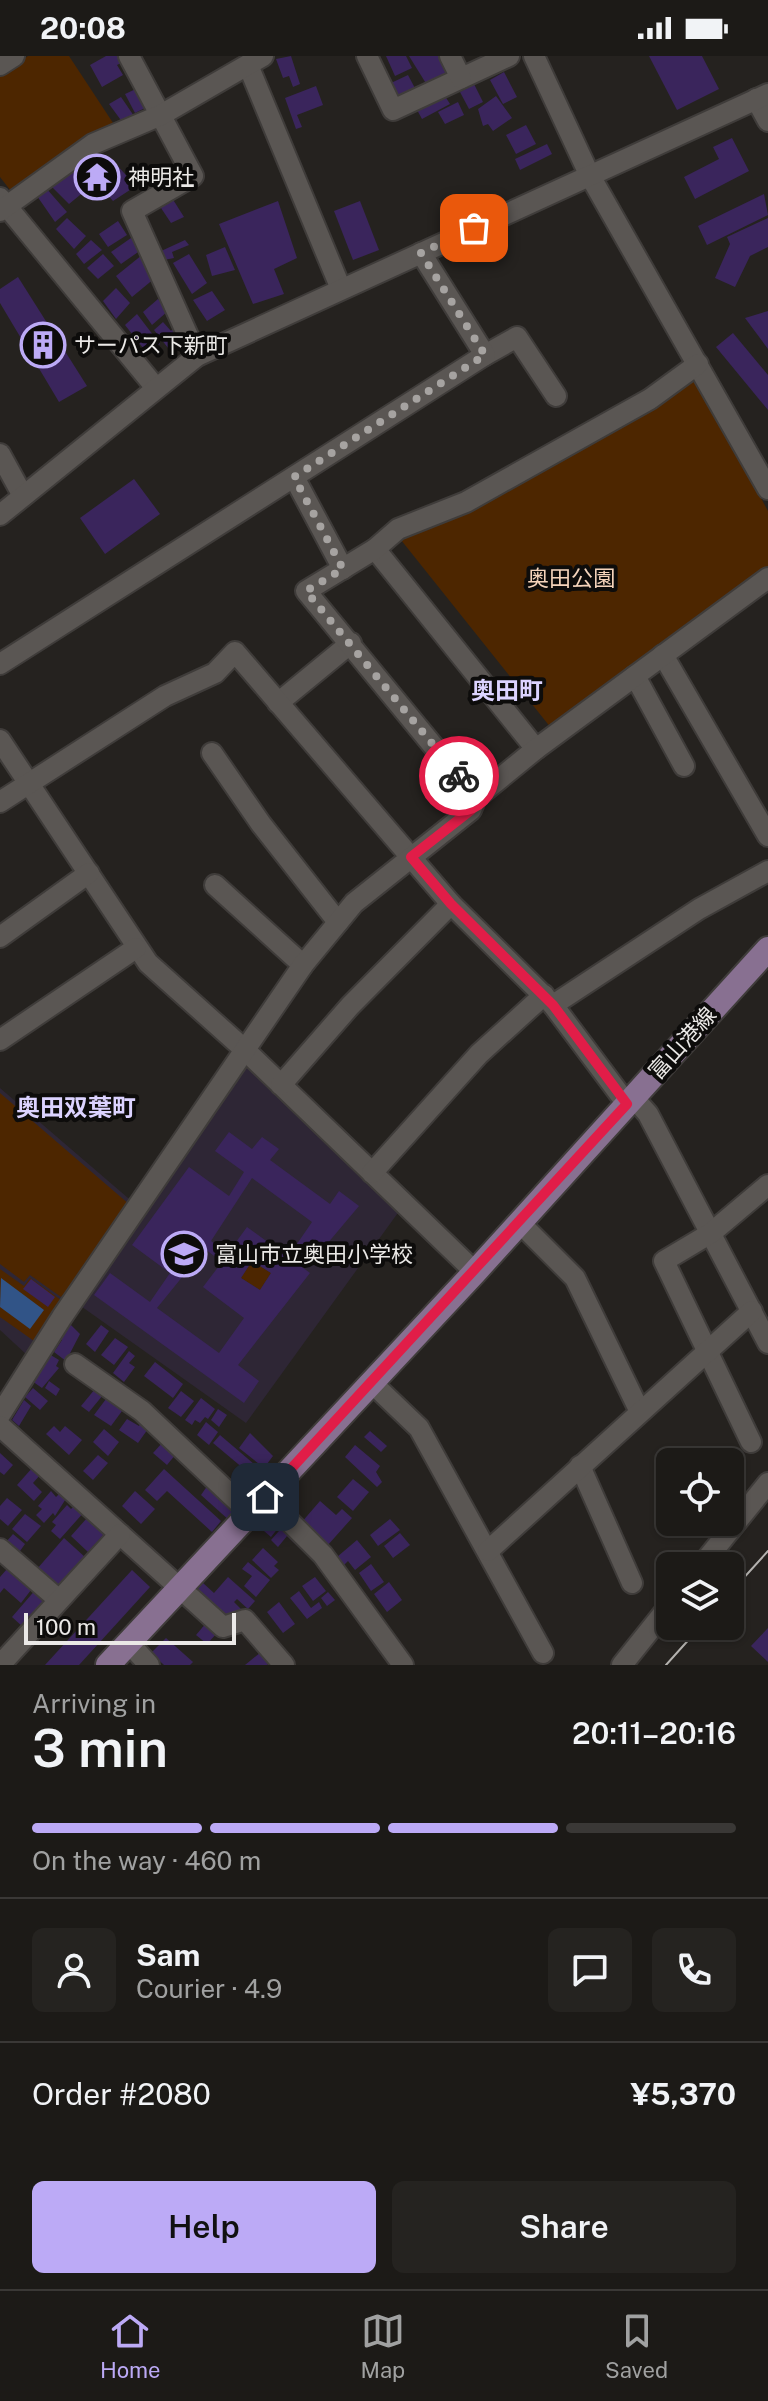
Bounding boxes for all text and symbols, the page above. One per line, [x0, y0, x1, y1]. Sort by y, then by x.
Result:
text: 20:08 [40, 10, 126, 46]
temple icon: 神明社 [73, 153, 121, 201]
place label: 神明社 [128, 164, 194, 190]
pin [440, 194, 508, 262]
icon: bag [452, 206, 496, 250]
building icon: サーパス下新町 [19, 321, 67, 369]
place label: サーパス下新町 [74, 332, 228, 358]
park label: 奥田公園 [527, 565, 615, 591]
district label: 奥田町 [471, 676, 543, 704]
courier [419, 736, 499, 816]
icon: bike [437, 754, 481, 798]
street label: 富山港線 [643, 1002, 721, 1084]
district label: 奥田双葉町 [16, 1093, 136, 1121]
school or university icon: 富山市立奥田小学校 [160, 1230, 208, 1278]
place label: 富山市立奥田小学校 [215, 1241, 413, 1267]
map controls [656, 1448, 744, 1640]
button: locate [656, 1448, 744, 1536]
pin [231, 1463, 299, 1531]
icon: home [243, 1475, 287, 1519]
button: layers [656, 1552, 744, 1640]
scale bar [24, 1609, 236, 1645]
text: 100 m [36, 1614, 96, 1640]
text: Arriving in [32, 1688, 156, 1719]
text: 20:11–20:16 [572, 1715, 736, 1751]
text: 3 min [32, 1718, 168, 1779]
text: On the way · 460 m [32, 1845, 261, 1876]
button: person [32, 1928, 116, 2012]
button: chat [548, 1928, 632, 2012]
button: phone [652, 1928, 736, 2012]
text: Sam [136, 1937, 200, 1973]
text: Courier · 4.9 [136, 1973, 282, 2004]
text: Order #2080 [32, 2076, 211, 2112]
text: ¥5,370 [630, 2076, 736, 2112]
button: Help [32, 2181, 376, 2273]
button: Share [392, 2181, 736, 2273]
tab: Home [100, 2309, 161, 2383]
tab: Map [361, 2309, 405, 2383]
tab: Saved [605, 2309, 668, 2383]

